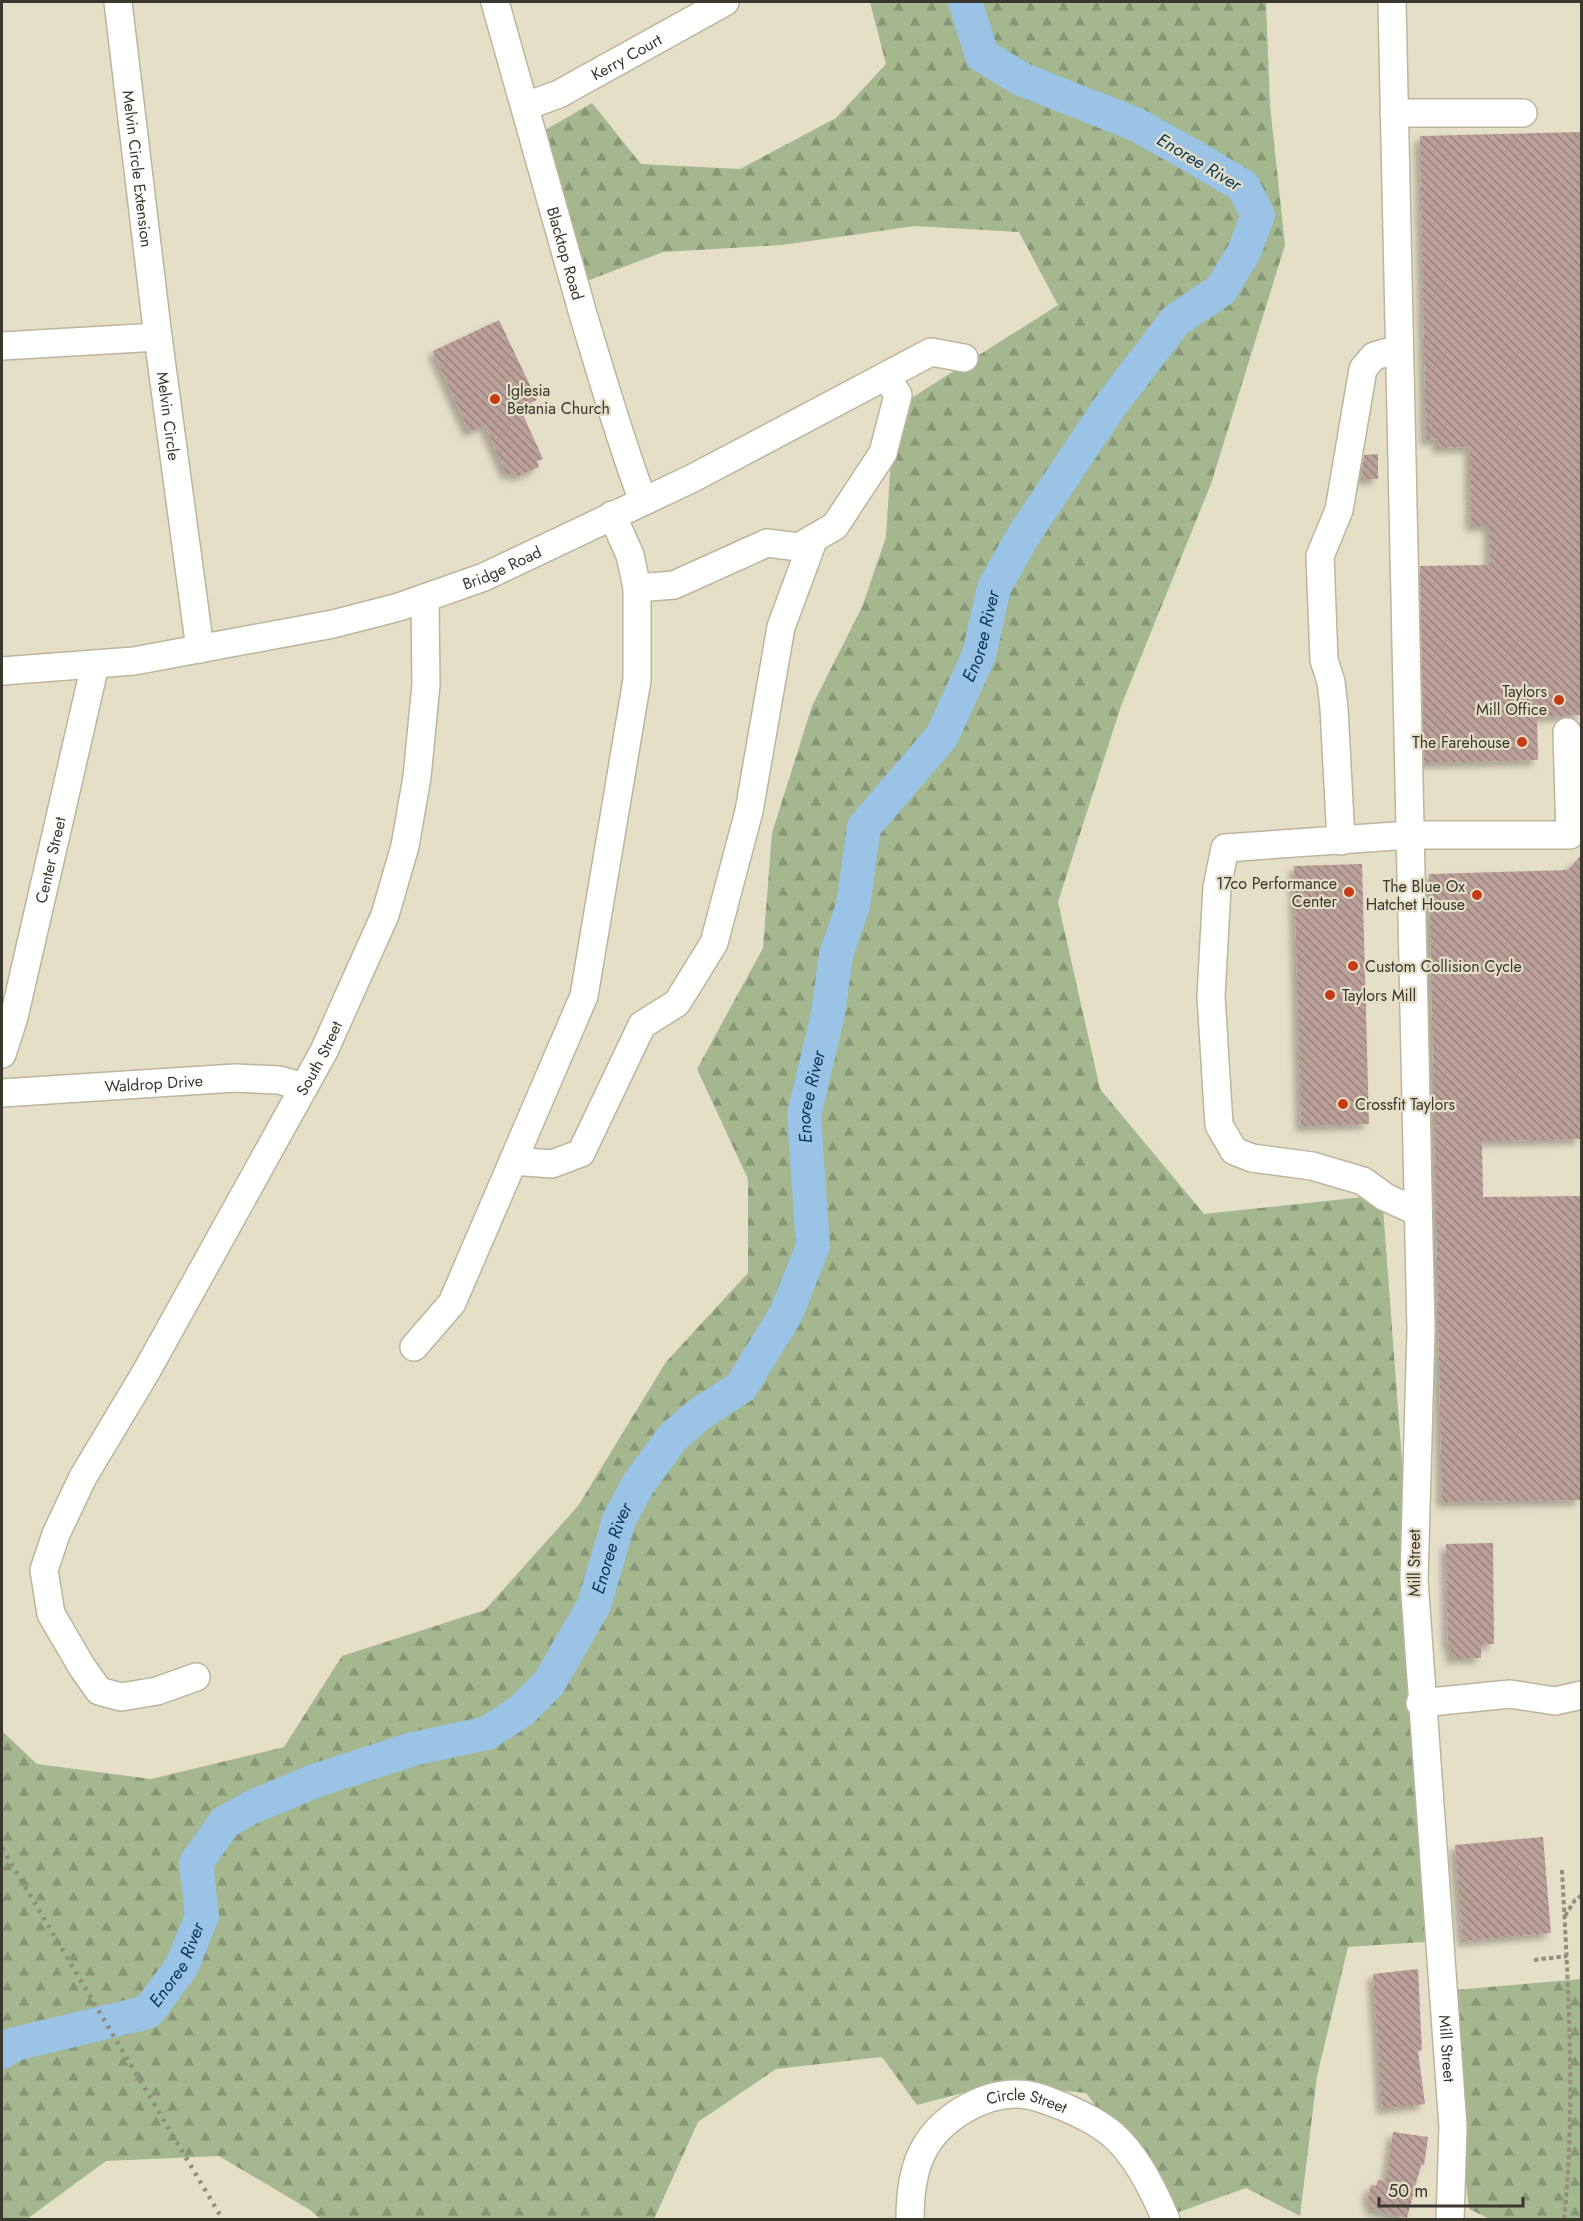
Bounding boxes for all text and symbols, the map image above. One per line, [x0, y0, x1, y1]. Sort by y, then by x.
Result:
street label: Kerry Court [587, 28, 666, 86]
street label: Melvin Circle Extension [117, 89, 158, 249]
water label: Enoree River [1152, 127, 1247, 198]
street label: Blacktop Road [541, 204, 589, 303]
street label: Melvin Circle [151, 370, 185, 462]
place label: Iglesia Betania Church [507, 379, 610, 420]
marker: Iglesia Betania Church [488, 392, 502, 406]
street label: Bridge Road [459, 540, 545, 596]
water label: Enoree River [955, 587, 1006, 686]
place label: Taylors Mill Office [1476, 680, 1547, 721]
marker: Taylors Mill Office [1552, 693, 1566, 707]
place label: The Farehouse [1412, 731, 1510, 754]
marker: The Farehouse [1515, 735, 1529, 749]
street label: Center Street [30, 814, 72, 906]
place label: 17co Performance Center [1216, 872, 1338, 913]
place label: The Blue Ox Hatchet House [1366, 875, 1465, 916]
marker: 17co Performance Center [1342, 885, 1356, 899]
marker: The Blue Ox Hatchet House [1470, 888, 1484, 902]
place label: Custom Collision Cycle [1365, 955, 1522, 978]
marker: Custom Collision Cycle [1346, 959, 1360, 973]
place label: Taylors Mill [1342, 984, 1416, 1007]
marker: Taylors Mill [1323, 988, 1337, 1002]
street label: South Street [291, 1017, 348, 1100]
water label: Enoree River [791, 1047, 832, 1144]
street label: Waldrop Drive [104, 1069, 204, 1098]
place label: Crossfit Taylors [1355, 1093, 1455, 1116]
marker: Crossfit Taylors [1336, 1097, 1350, 1111]
water label: Enoree River [585, 1497, 639, 1597]
street label: Mill Street [1403, 1529, 1426, 1597]
water label: Enoree River [143, 1918, 211, 2013]
street label: Mill Street [1433, 2014, 1461, 2083]
street label: Circle Street [983, 2083, 1071, 2119]
scale bar [1379, 2170, 1523, 2208]
text: 50 m [1388, 2178, 1428, 2204]

